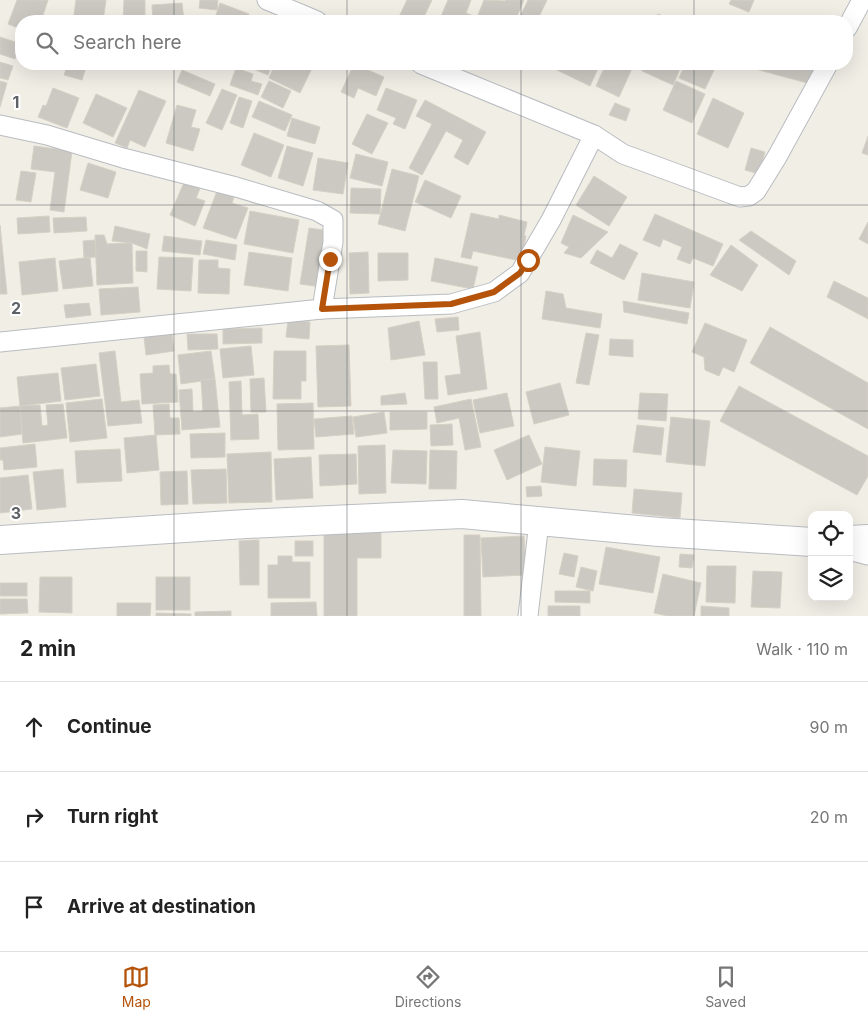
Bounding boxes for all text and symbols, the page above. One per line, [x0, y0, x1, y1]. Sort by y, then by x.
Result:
search box [15, 15, 853, 70]
icon: search [33, 29, 61, 57]
text: Search here [73, 31, 182, 54]
text: 1 [13, 92, 19, 112]
route end [319, 248, 342, 271]
route start [517, 249, 540, 272]
text: 2 [11, 298, 21, 318]
text: 3 [11, 503, 21, 523]
map controls [808, 511, 853, 601]
button: locate [808, 511, 853, 556]
button: layers [808, 556, 853, 601]
text: 2 min [20, 636, 76, 661]
text: Walk · 110 m [756, 639, 848, 659]
icon: ahead [20, 713, 48, 741]
text: Continue [67, 715, 152, 738]
text: 90 m [809, 717, 848, 737]
icon: right [20, 803, 48, 831]
text: Turn right [67, 805, 158, 828]
text: 20 m [810, 807, 848, 827]
icon: arrive [20, 893, 48, 921]
text: Arrive at destination [67, 895, 256, 918]
tab: Map [122, 963, 151, 1010]
tab: Directions [395, 963, 461, 1010]
tab: Saved [705, 963, 746, 1010]

